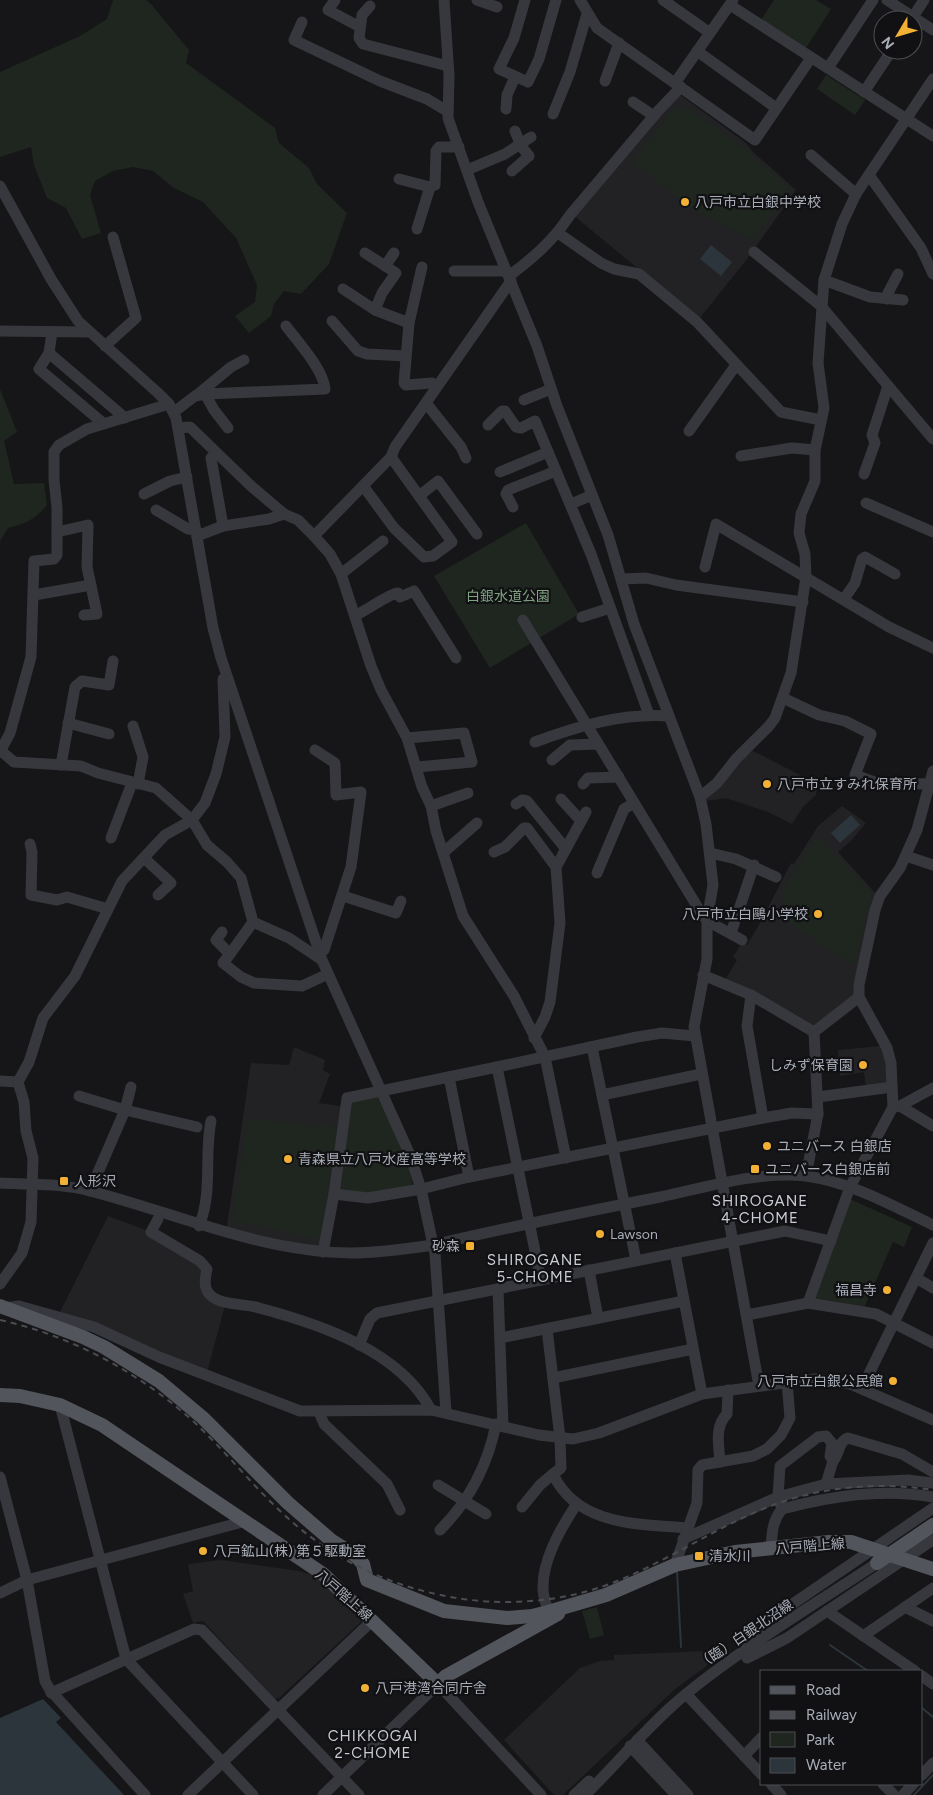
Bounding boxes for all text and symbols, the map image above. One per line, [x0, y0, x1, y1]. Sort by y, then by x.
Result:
north arrow [873, 10, 923, 60]
text: N [878, 33, 898, 52]
place label: 八戸市立白銀中学校 [695, 194, 821, 211]
marker: 八戸市立白銀中学校 [679, 196, 691, 208]
park label: 白銀水道公園 [466, 588, 550, 605]
place label: 八戸市立すみれ保育所 [777, 776, 917, 793]
marker: 八戸市立すみれ保育所 [761, 778, 773, 790]
place label: 八戸市立白鷗小学校 [682, 906, 808, 923]
marker: 八戸市立白鷗小学校 [812, 908, 824, 920]
place label: しみず保育園 [769, 1057, 853, 1074]
marker: しみず保育園 [857, 1059, 869, 1071]
place label: ユニバース 白銀店 [777, 1138, 892, 1155]
marker: ユニバース 白銀店 [761, 1140, 773, 1152]
place label: 青森県立八戸水産高等学校 [298, 1151, 466, 1168]
marker: 青森県立八戸水産高等学校 [282, 1153, 294, 1165]
place label: ユニバース白銀店前 [765, 1161, 890, 1178]
marker: ユニバース白銀店前 [749, 1163, 761, 1175]
place label: 人形沢 [74, 1173, 116, 1190]
marker: 人形沢 [58, 1175, 70, 1187]
district label: SHIROGANE 4-CHOME [712, 1192, 808, 1227]
place label: Lawson [610, 1226, 658, 1243]
marker: Lawson [594, 1228, 606, 1240]
place label: 砂森 [432, 1238, 460, 1255]
marker: 砂森 [464, 1240, 476, 1252]
district label: SHIROGANE 5-CHOME [487, 1251, 583, 1286]
place label: 福昌寺 [835, 1282, 877, 1299]
marker: 福昌寺 [881, 1284, 893, 1296]
place label: 八戸市立白銀公民館 [757, 1373, 883, 1390]
marker: 八戸市立白銀公民館 [887, 1375, 899, 1387]
street label: 八戸階上線 [774, 1535, 846, 1558]
place label: 八戸鉱山(株) 第５駆動室 [213, 1543, 366, 1560]
marker: 八戸鉱山(株) 第５駆動室 [197, 1545, 209, 1557]
place label: 清水川 [709, 1548, 751, 1565]
marker: 清水川 [693, 1550, 705, 1562]
street label: 八戸階上線 [312, 1566, 376, 1625]
street label: （臨）白銀北沼線 [694, 1596, 796, 1673]
legend [760, 1670, 923, 1785]
place label: 八戸港湾合同庁舎 [375, 1680, 487, 1697]
text: Road [806, 1681, 841, 1699]
marker: 八戸港湾合同庁舎 [359, 1682, 371, 1694]
text: Railway [806, 1706, 857, 1724]
district label: CHIKKOGAI 2-CHOME [328, 1727, 418, 1762]
text: Park [806, 1731, 835, 1749]
text: Water [806, 1756, 846, 1774]

